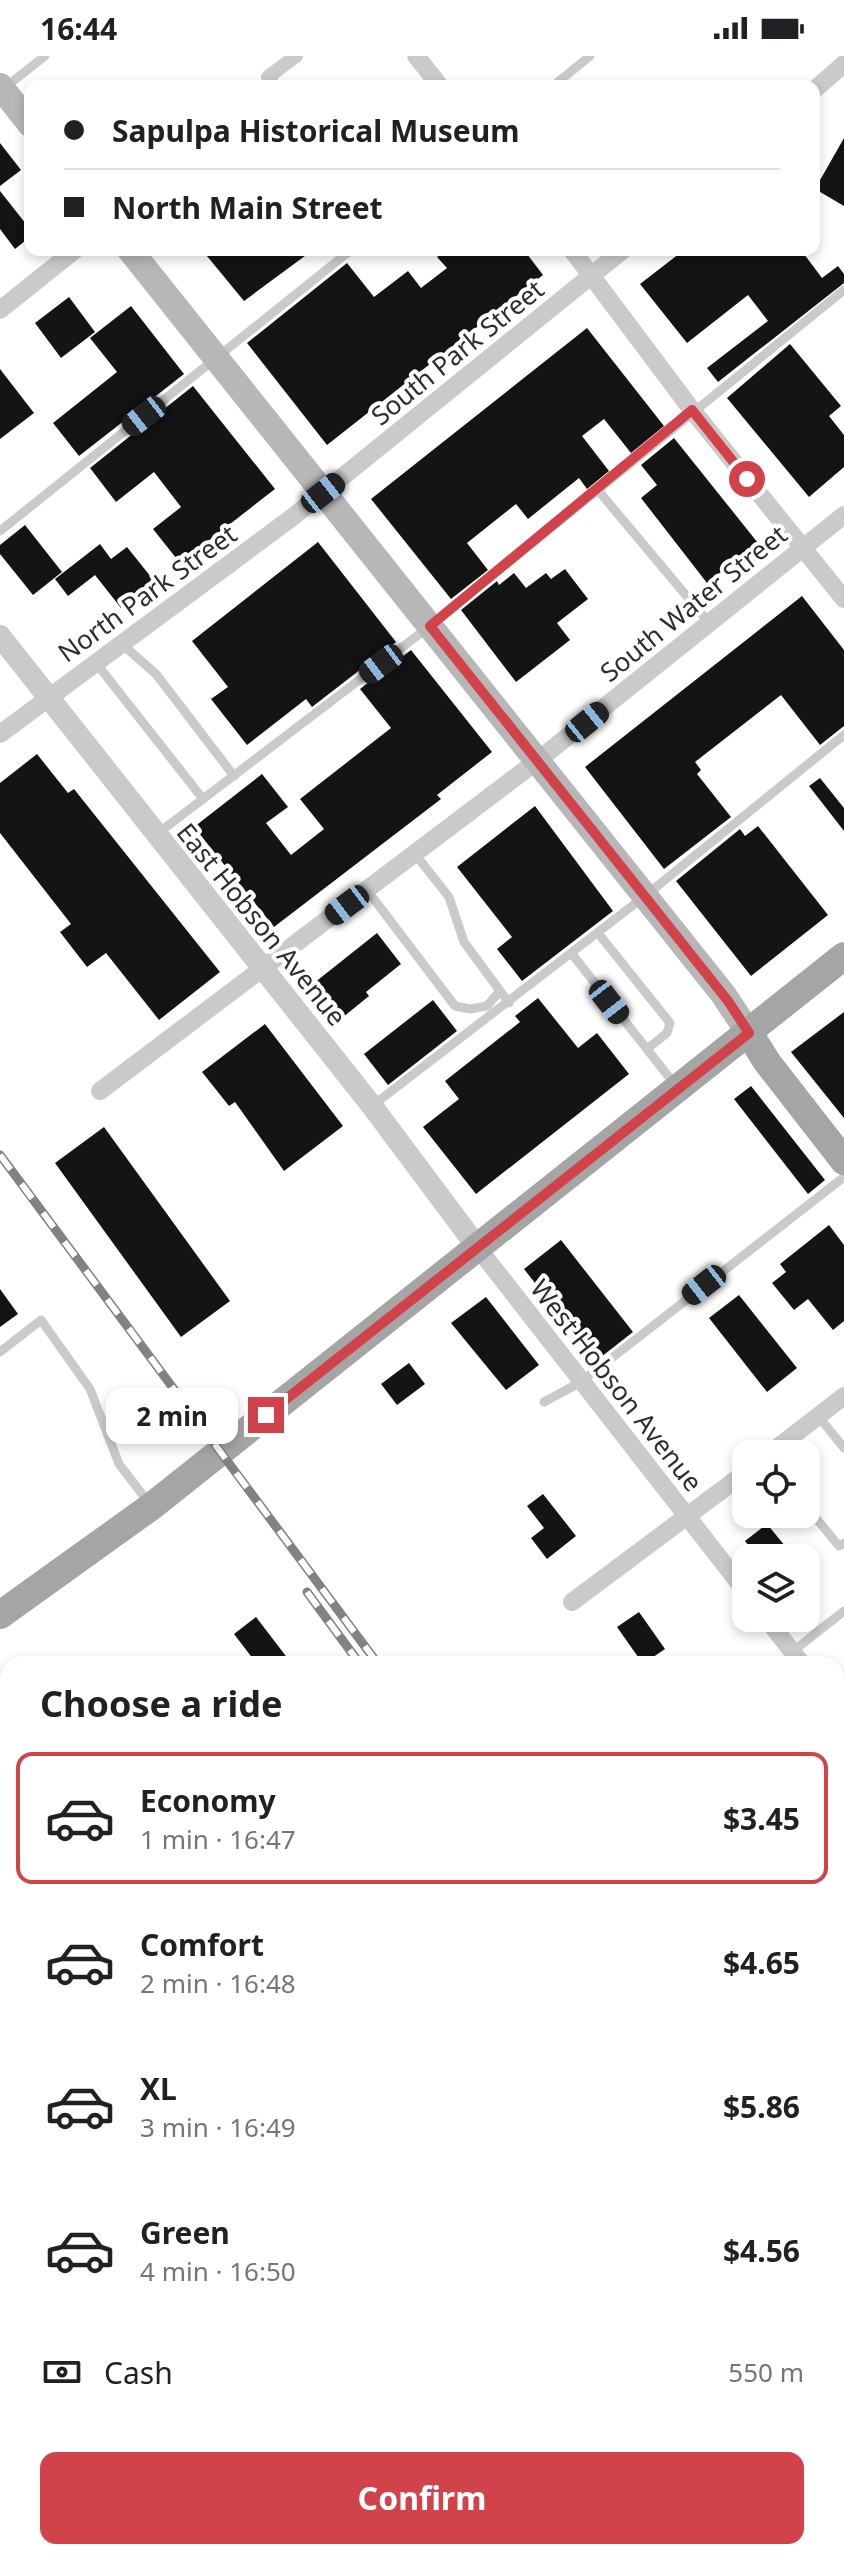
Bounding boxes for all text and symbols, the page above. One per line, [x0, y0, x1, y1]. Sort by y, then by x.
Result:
text: 16:44 [40, 8, 117, 49]
text: Sapulpa Historical Museum [112, 110, 519, 151]
text: North Main Street [112, 187, 383, 228]
street label: South Park Street [363, 271, 551, 433]
car [118, 392, 170, 440]
route start [729, 461, 765, 497]
car [297, 469, 349, 517]
street label: North Park Street [50, 516, 244, 670]
street label: South Water Street [592, 516, 794, 690]
car [355, 640, 407, 688]
car [561, 698, 613, 746]
street label: East Hobson Avenue [169, 815, 355, 1033]
car [321, 881, 373, 929]
car [585, 976, 633, 1028]
car [678, 1261, 730, 1309]
street label: West Hobson Avenue [523, 1271, 711, 1499]
callout: 2 min [106, 1387, 238, 1443]
route end [248, 1397, 284, 1433]
text: 2 min [136, 1398, 208, 1434]
map controls [732, 1440, 820, 1632]
button: locate [732, 1440, 820, 1528]
button: layers [732, 1544, 820, 1632]
text: Choose a ride [40, 1679, 282, 1728]
text: Economy [140, 1780, 276, 1821]
icon: car [44, 1782, 116, 1854]
text: $3.45 [723, 1798, 800, 1839]
text: 1 min · 16:47 [140, 1821, 296, 1857]
text: Comfort [140, 1924, 264, 1965]
icon: car [44, 1926, 116, 1998]
text: $4.65 [723, 1942, 800, 1983]
text: 2 min · 16:48 [140, 1965, 296, 2001]
text: XL [140, 2068, 177, 2109]
icon: car [44, 2070, 116, 2142]
text: $5.86 [723, 2086, 800, 2127]
text: 3 min · 16:49 [140, 2109, 296, 2145]
text: Green [140, 2212, 230, 2253]
icon: car [44, 2214, 116, 2286]
text: $4.56 [723, 2230, 800, 2271]
text: 4 min · 16:50 [140, 2253, 296, 2289]
icon: cash [40, 2350, 84, 2394]
text: Cash [104, 2352, 173, 2393]
text: 550 m [728, 2354, 804, 2390]
button: Confirm [40, 2452, 804, 2544]

